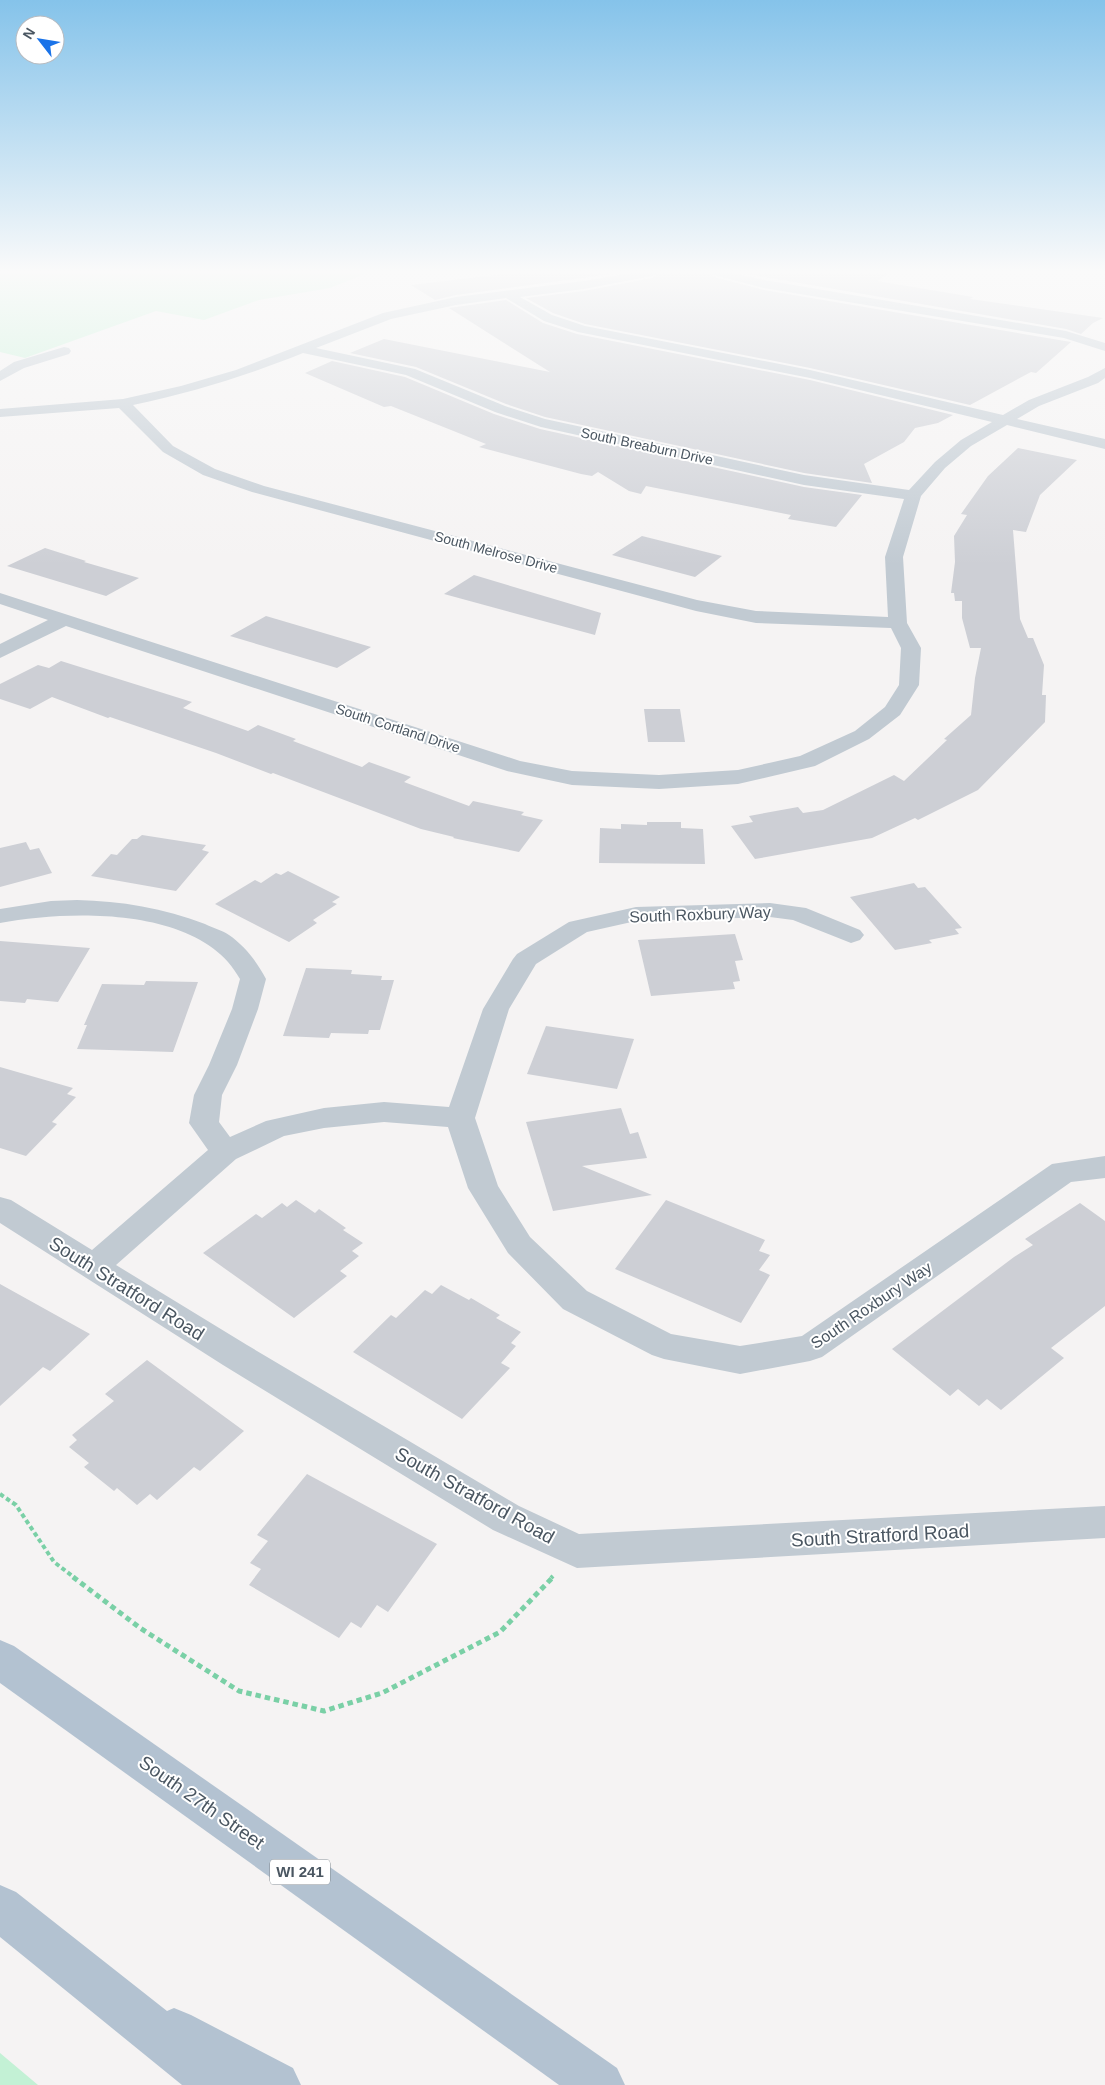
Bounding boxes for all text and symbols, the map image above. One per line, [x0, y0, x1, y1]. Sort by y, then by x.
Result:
north arrow [15, 15, 65, 65]
text: N [19, 25, 38, 42]
street label: South Breaburn Drive [579, 424, 715, 468]
street label: South Melrose Drive [433, 528, 560, 576]
street label: South Cortland Drive [334, 700, 462, 756]
street label: South Roxbury Way [629, 904, 771, 925]
street label: South Stratford Road [45, 1232, 208, 1345]
street label: South Roxbury Way [808, 1259, 935, 1352]
street label: South Stratford Road [392, 1443, 558, 1548]
street label: South Stratford Road [790, 1520, 970, 1551]
street label: South 27th Street [135, 1751, 269, 1854]
road number: WI 241 [270, 1860, 330, 1884]

